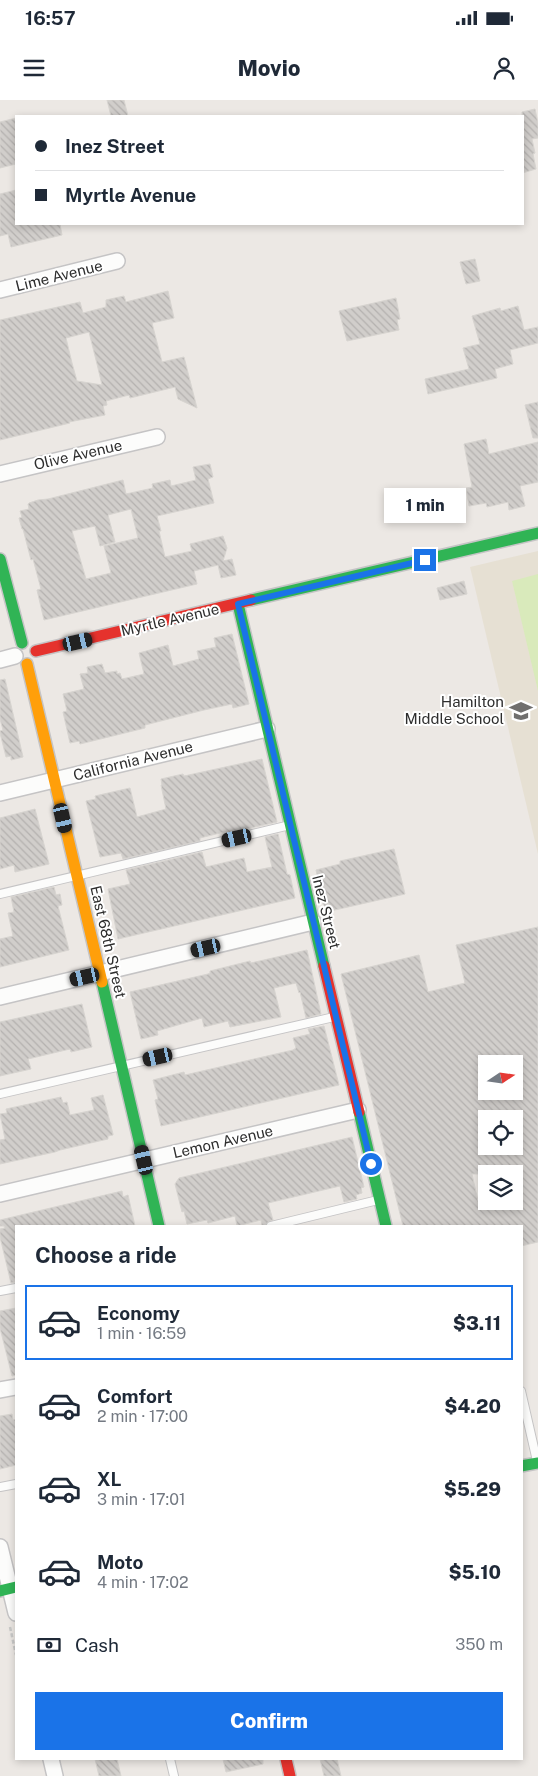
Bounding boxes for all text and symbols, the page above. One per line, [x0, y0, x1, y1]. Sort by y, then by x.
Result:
text: 16:57 [25, 7, 76, 29]
icon: menu [20, 54, 48, 82]
icon: person [490, 54, 518, 82]
text: Movio [238, 55, 300, 81]
text: Inez Street [65, 135, 165, 157]
text: Myrtle Avenue [65, 184, 196, 206]
street label: Lime Avenue [14, 256, 104, 295]
street label: Olive Avenue [32, 436, 124, 473]
callout: 1 min [384, 488, 466, 522]
text: 1 min [405, 496, 445, 515]
route end [414, 549, 436, 571]
street label: Myrtle Avenue [119, 600, 221, 639]
car [61, 631, 94, 653]
place label: Hamilton Middle School [405, 693, 504, 727]
school or university icon: Hamilton Middle School [508, 698, 534, 724]
street label: California Avenue [71, 737, 194, 784]
car [52, 802, 73, 834]
car [220, 827, 253, 849]
street label: Inez Street [309, 873, 344, 951]
street label: East 68th Street [87, 884, 130, 1000]
car [189, 937, 222, 959]
car [68, 966, 101, 988]
car [141, 1046, 174, 1068]
north arrow [478, 1055, 522, 1100]
map controls [478, 1055, 523, 1210]
button: locate [478, 1110, 523, 1155]
street label: Lemon Avenue [171, 1122, 275, 1161]
car [133, 1144, 154, 1176]
route start [360, 1153, 382, 1175]
button: layers [478, 1165, 523, 1210]
text: Choose a ride [35, 1242, 177, 1268]
icon: car [37, 1300, 82, 1345]
text: Economy [97, 1302, 180, 1324]
text: $3.11 [453, 1312, 501, 1334]
text: 1 min · 16:59 [97, 1324, 186, 1343]
icon: car [37, 1383, 82, 1428]
text: Comfort [97, 1385, 173, 1407]
text: $4.20 [444, 1395, 501, 1417]
text: 2 min · 17:00 [97, 1407, 188, 1426]
icon: car [37, 1466, 82, 1511]
text: XL [97, 1468, 122, 1490]
text: $5.29 [444, 1478, 501, 1500]
text: 3 min · 17:01 [97, 1490, 185, 1509]
icon: car [37, 1549, 82, 1594]
text: Moto [97, 1551, 143, 1573]
text: $5.10 [448, 1561, 501, 1583]
text: 4 min · 17:02 [97, 1573, 188, 1592]
icon: cash [35, 1631, 63, 1659]
text: Cash [75, 1634, 119, 1656]
text: 350 m [455, 1635, 503, 1654]
button: Confirm [35, 1692, 503, 1750]

